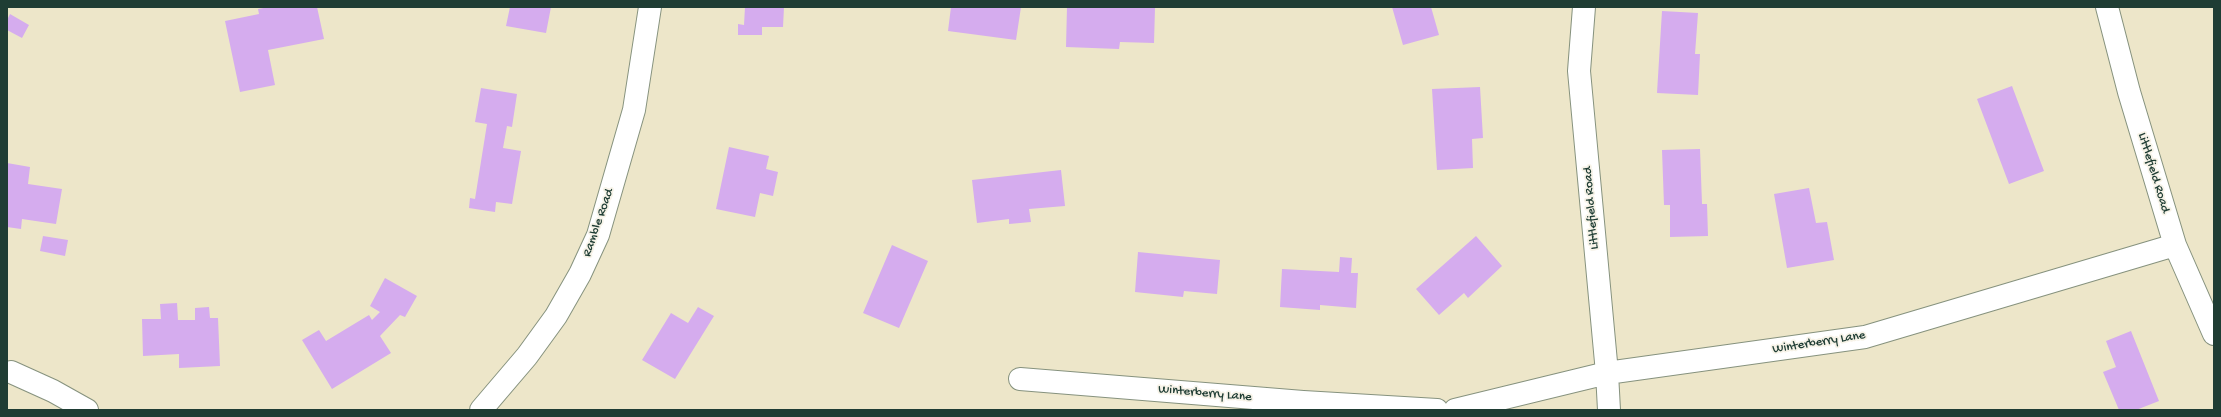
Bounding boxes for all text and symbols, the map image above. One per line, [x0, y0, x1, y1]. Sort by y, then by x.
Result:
street label: Littlefield Road [2133, 131, 2173, 215]
street label: Littlefield Road [1581, 166, 1603, 250]
street label: Ramble Road [580, 187, 618, 259]
street label: Winterberry Lane [1771, 328, 1867, 358]
street label: Winterberry Lane [1158, 382, 1252, 406]

